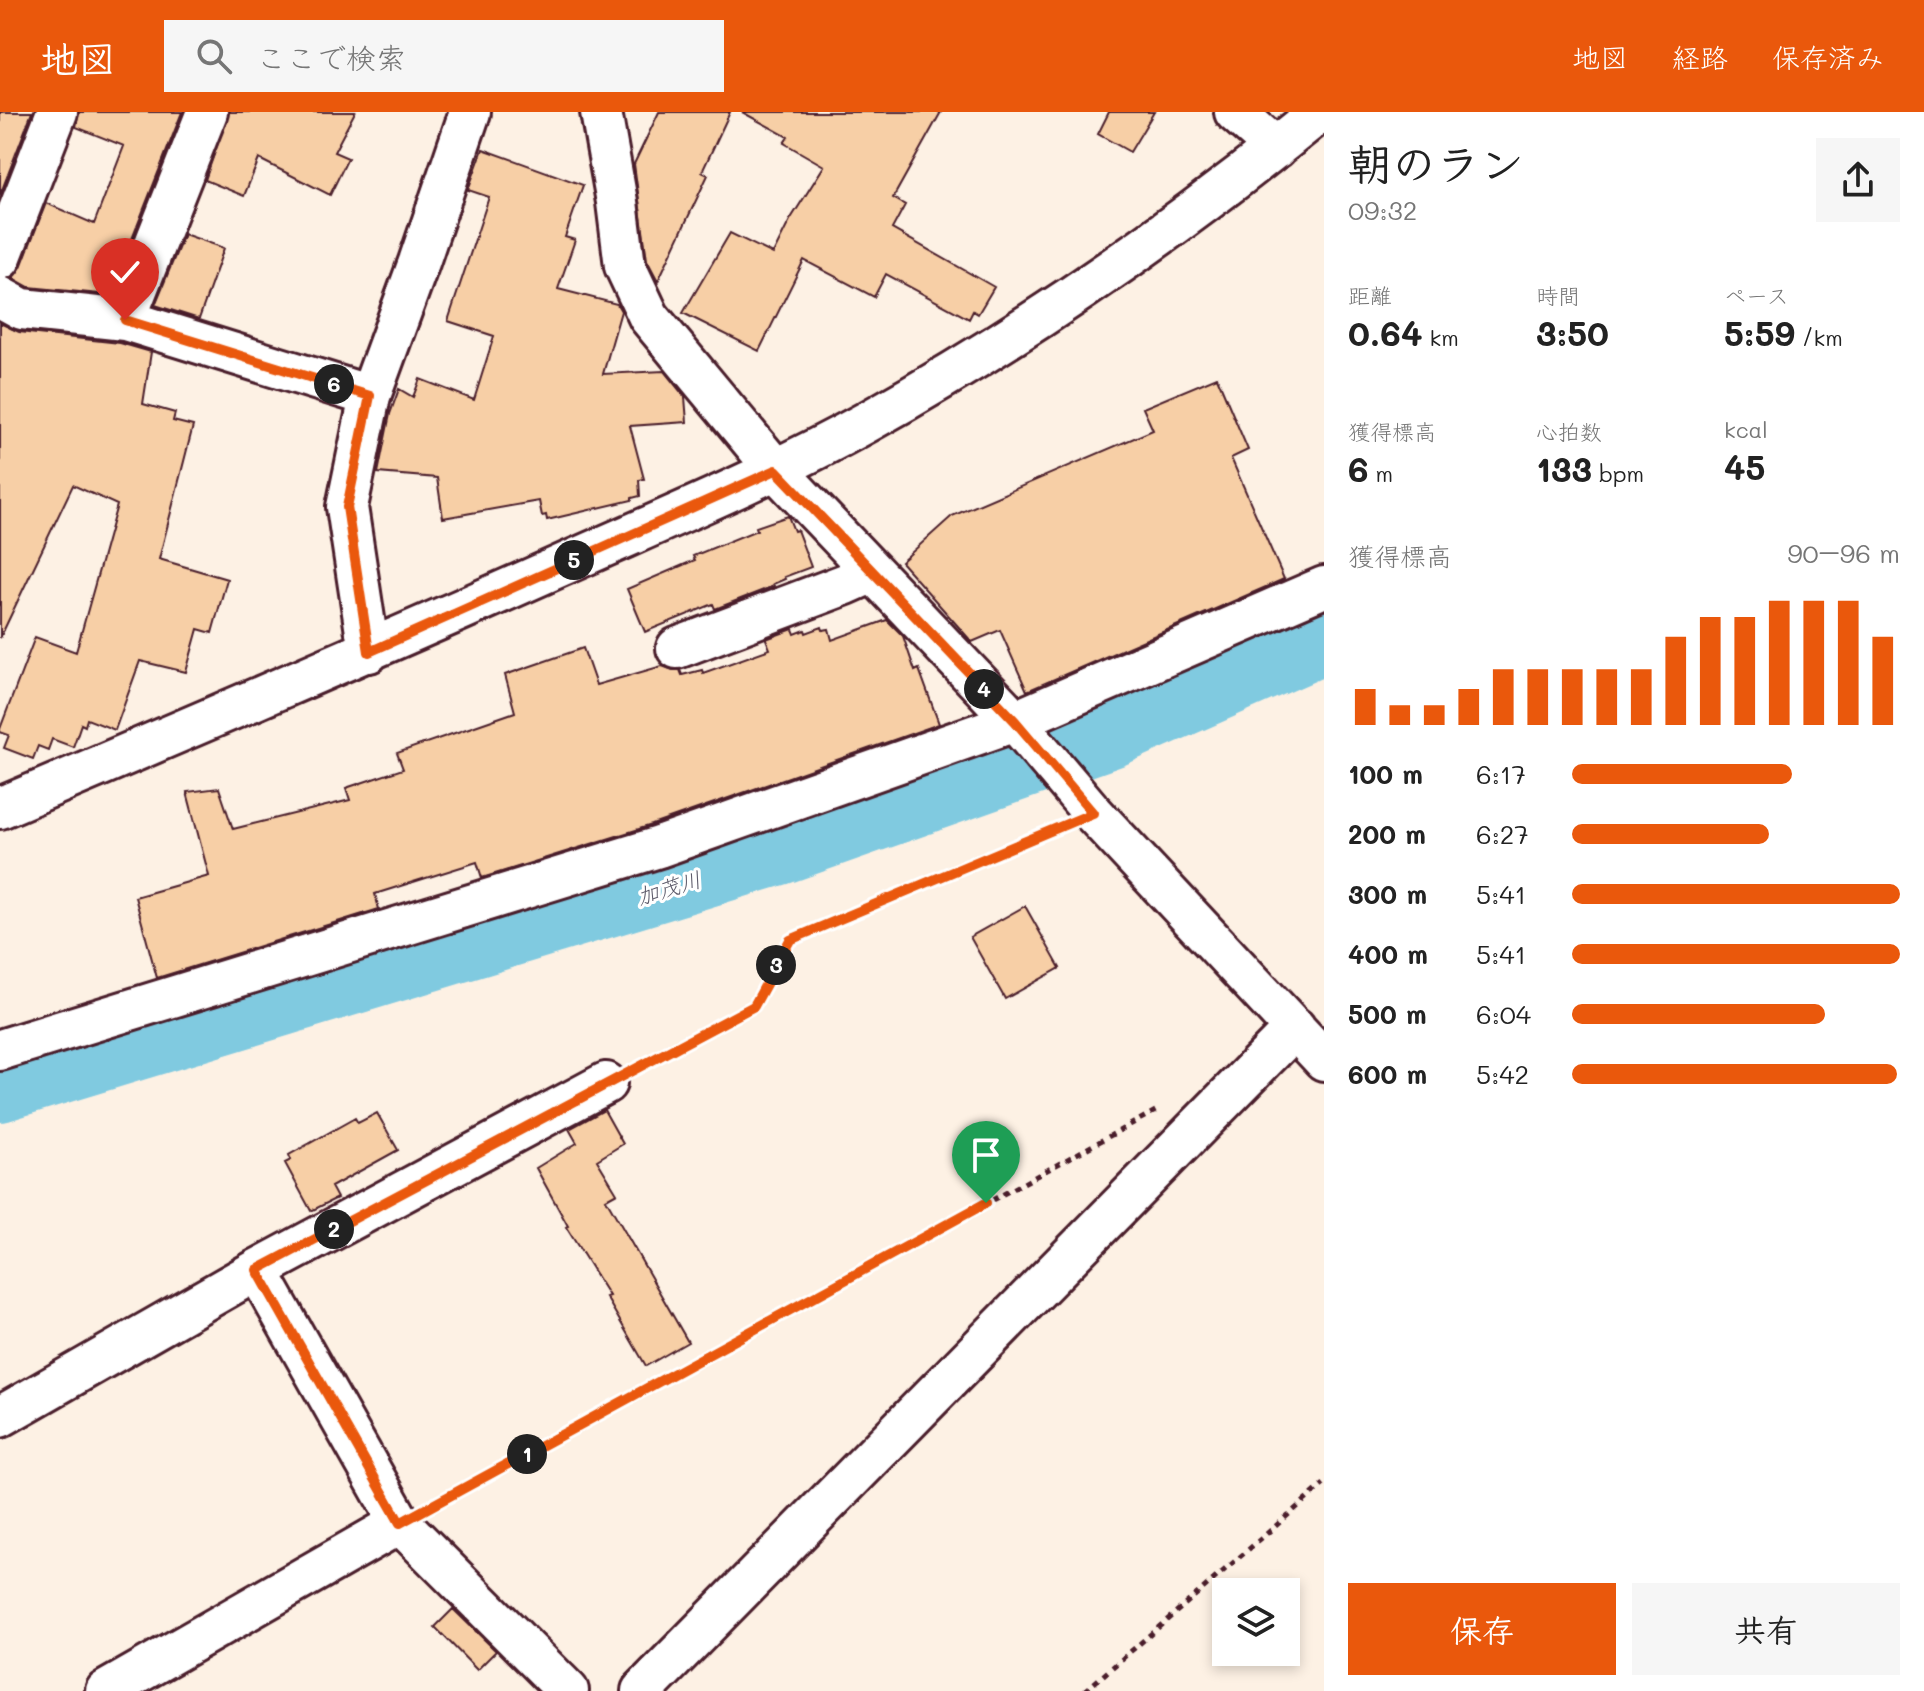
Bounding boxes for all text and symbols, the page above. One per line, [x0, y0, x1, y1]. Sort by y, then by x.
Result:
search box [164, 20, 724, 92]
text: 地図 [40, 33, 116, 83]
icon: search [192, 34, 236, 78]
text: ここで検索 [256, 37, 406, 77]
text: 地図 [1572, 39, 1628, 75]
text: 経路 [1672, 39, 1728, 75]
text: 保存済み [1772, 39, 1884, 75]
text: 朝のラン [1348, 134, 1524, 191]
button: share [1816, 138, 1900, 222]
text: 09:32 [1348, 193, 1417, 227]
pin [91, 238, 159, 320]
icon: check [103, 250, 147, 294]
text: 距離 [1348, 281, 1392, 310]
text: 時間 [1536, 281, 1580, 310]
text: ペース [1724, 281, 1789, 310]
text: 0.64 [1348, 310, 1422, 355]
text: 3:50 [1536, 310, 1609, 355]
text: 5:59 [1724, 310, 1795, 355]
text: km [1422, 323, 1459, 352]
text: /km [1795, 323, 1843, 352]
pin: 6 [314, 364, 354, 404]
text: 6 [327, 369, 341, 398]
text: kcal [1724, 415, 1768, 444]
text: 獲得標高 [1348, 417, 1436, 446]
text: 心拍数 [1536, 417, 1602, 446]
text: 45 [1724, 444, 1765, 489]
text: 6 [1348, 446, 1369, 491]
text: 133 [1536, 446, 1592, 491]
text: m [1369, 459, 1393, 488]
text: bpm [1592, 459, 1644, 488]
text: 90–96 m [1787, 536, 1900, 570]
text: 獲得標高 [1348, 539, 1452, 573]
pin: 5 [554, 540, 594, 580]
text: 5 [568, 545, 580, 574]
pin: 4 [964, 669, 1004, 709]
text: 4 [977, 674, 991, 703]
text: 100 m [1348, 757, 1423, 791]
text: 6:17 [1476, 757, 1526, 791]
text: 200 m [1348, 817, 1426, 851]
text: 6:27 [1476, 817, 1529, 851]
water label: 加茂川 [633, 864, 705, 911]
text: 300 m [1348, 877, 1427, 911]
text: 5:41 [1476, 877, 1526, 911]
text: 400 m [1348, 937, 1428, 971]
text: 5:41 [1476, 937, 1526, 971]
pin: 3 [756, 945, 796, 985]
text: 3 [769, 950, 783, 979]
text: 500 m [1348, 997, 1427, 1031]
text: 6:04 [1476, 997, 1531, 1031]
text: 600 m [1348, 1057, 1427, 1091]
text: 5:42 [1476, 1057, 1529, 1091]
pin [952, 1121, 1020, 1203]
icon: arrive [964, 1133, 1008, 1177]
pin: 2 [314, 1209, 354, 1249]
text: 2 [328, 1214, 340, 1243]
pin: 1 [507, 1434, 547, 1474]
text: 1 [522, 1439, 532, 1468]
map controls [1212, 1578, 1300, 1666]
button: layers [1212, 1578, 1300, 1666]
button: 保存 [1348, 1583, 1616, 1675]
button: 共有 [1632, 1583, 1900, 1675]

